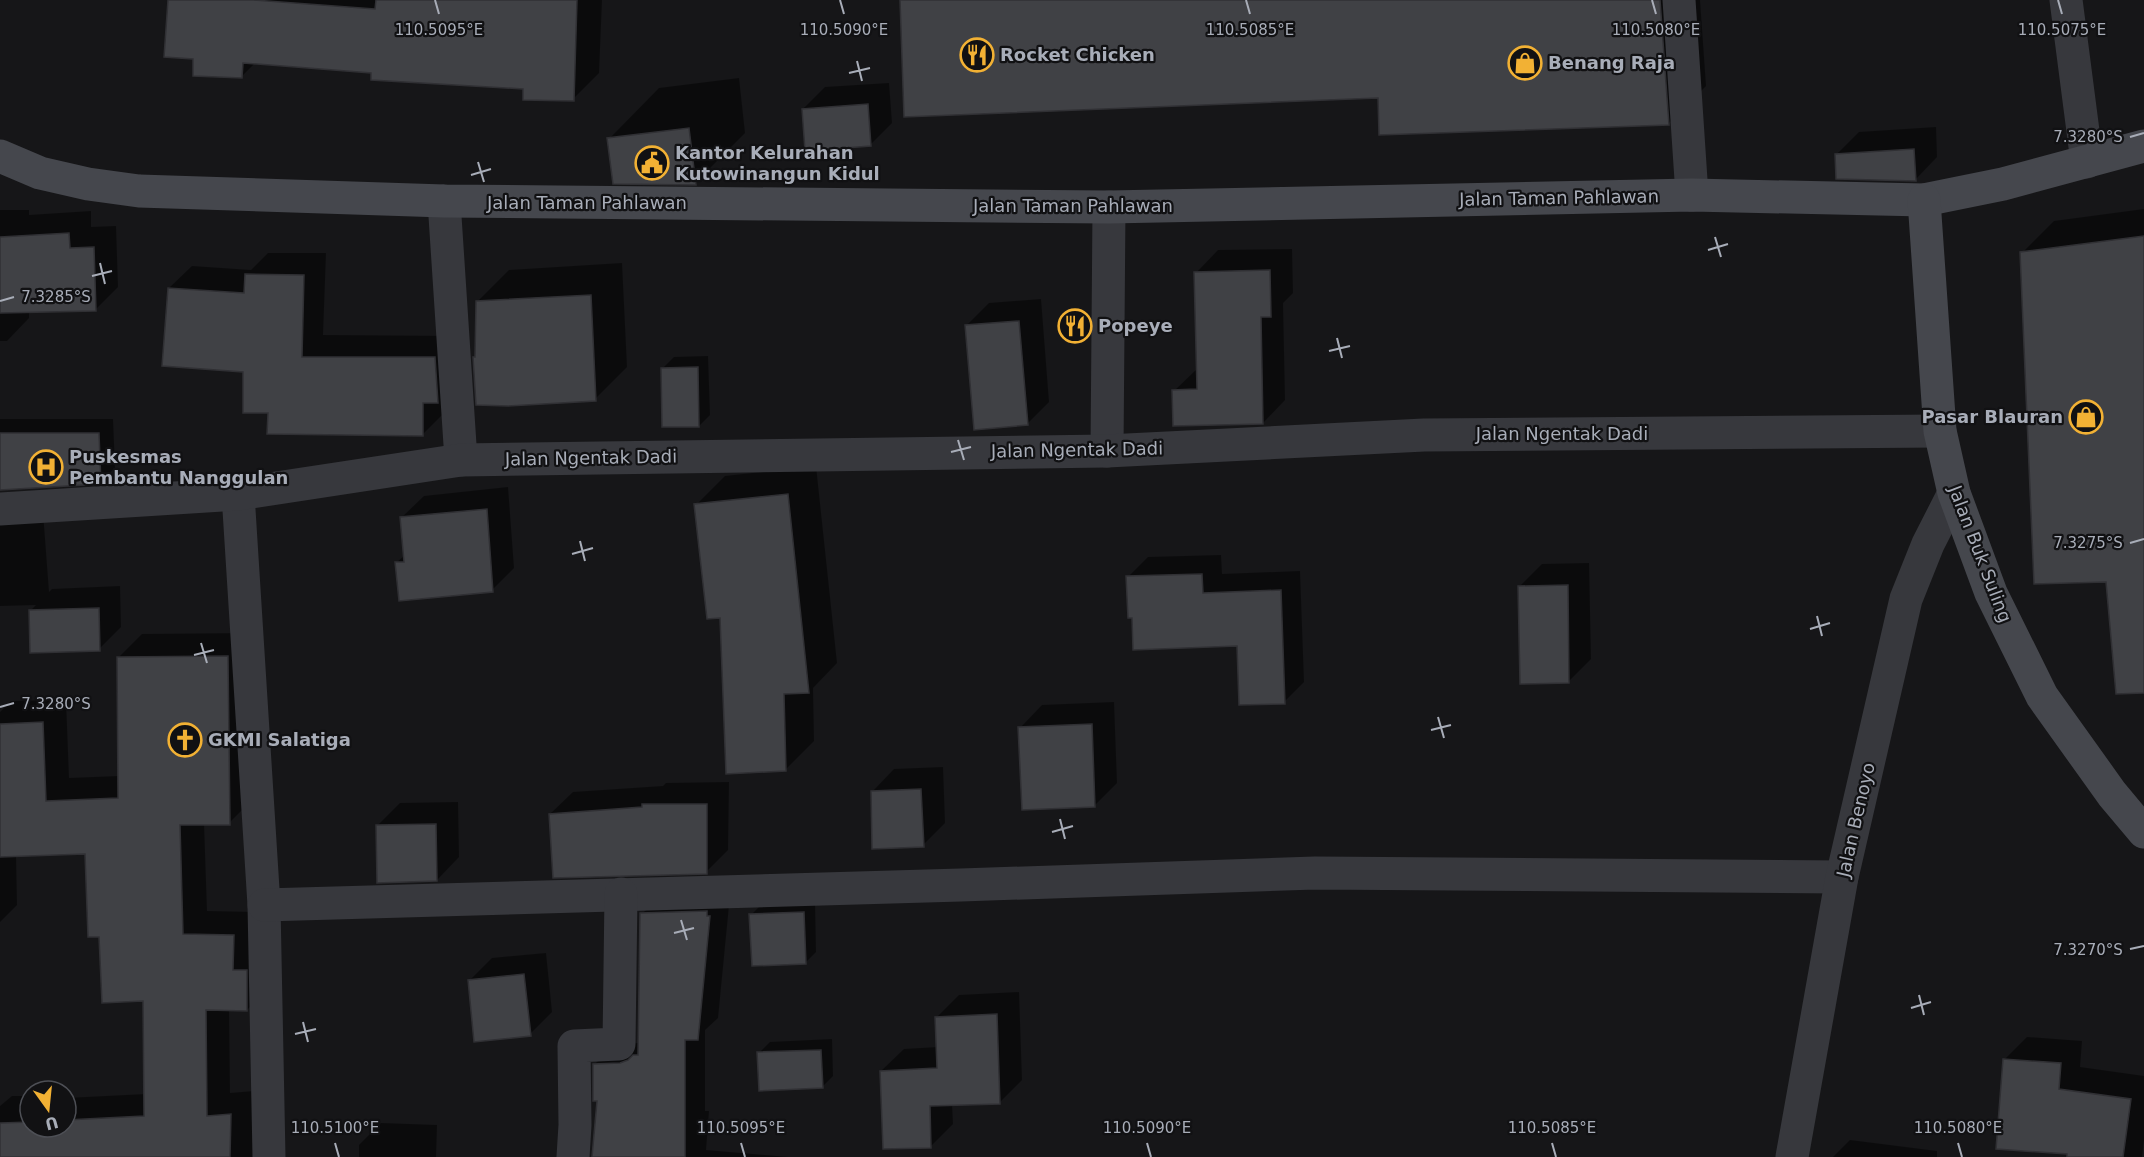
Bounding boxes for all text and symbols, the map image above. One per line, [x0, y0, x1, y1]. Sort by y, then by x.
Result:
text: 110.5095°E [395, 21, 483, 39]
text: 110.5090°E [800, 21, 888, 39]
text: 110.5085°E [1206, 21, 1294, 39]
text: 110.5080°E [1612, 21, 1700, 39]
text: 110.5075°E [2018, 21, 2106, 39]
restaurant icon: Rocket Chicken [959, 37, 995, 73]
place label: Rocket Chicken [1000, 44, 1155, 65]
shop icon: Benang Raja [1507, 45, 1543, 81]
place label: Benang Raja [1548, 52, 1675, 73]
text: 7.3280°S [2053, 128, 2123, 146]
place label: Kantor Kelurahan Kutowinangun Kidul [675, 142, 880, 184]
public building icon: Kantor Kelurahan Kutowinangun Kidul [634, 145, 670, 181]
street label: Jalan Taman Pahlawan [1458, 185, 1659, 210]
street label: Jalan Taman Pahlawan [486, 192, 687, 213]
street label: Jalan Taman Pahlawan [972, 195, 1173, 216]
text: 7.3285°S [21, 288, 91, 306]
restaurant icon: Popeye [1057, 308, 1093, 344]
place label: Popeye [1098, 315, 1173, 336]
shop icon: Pasar Blauran [2068, 399, 2104, 435]
place label: Pasar Blauran [1921, 406, 2063, 427]
street label: Jalan Ngentak Dadi [1475, 423, 1648, 444]
street label: Jalan Ngentak Dadi [990, 437, 1163, 462]
street label: Jalan Ngentak Dadi [504, 445, 677, 470]
place label: Puskesmas Pembantu Nanggulan [69, 446, 288, 488]
hospital icon: Puskesmas Pembantu Nanggulan [28, 449, 64, 485]
street label: Jalan Buk Suling [1944, 481, 2016, 625]
text: 7.3275°S [2053, 534, 2123, 552]
text: 7.3280°S [21, 695, 91, 713]
church icon: GKMI Salatiga [167, 722, 203, 758]
place label: GKMI Salatiga [208, 729, 351, 750]
street label: Jalan Benoyo [1832, 761, 1879, 880]
text: 7.3270°S [2053, 941, 2123, 959]
north arrow [18, 1079, 78, 1139]
text: U [43, 1112, 60, 1134]
text: 110.5100°E [291, 1119, 379, 1137]
text: 110.5095°E [697, 1119, 785, 1137]
text: 110.5090°E [1103, 1119, 1191, 1137]
text: 110.5085°E [1508, 1119, 1596, 1137]
text: 110.5080°E [1914, 1119, 2002, 1137]

